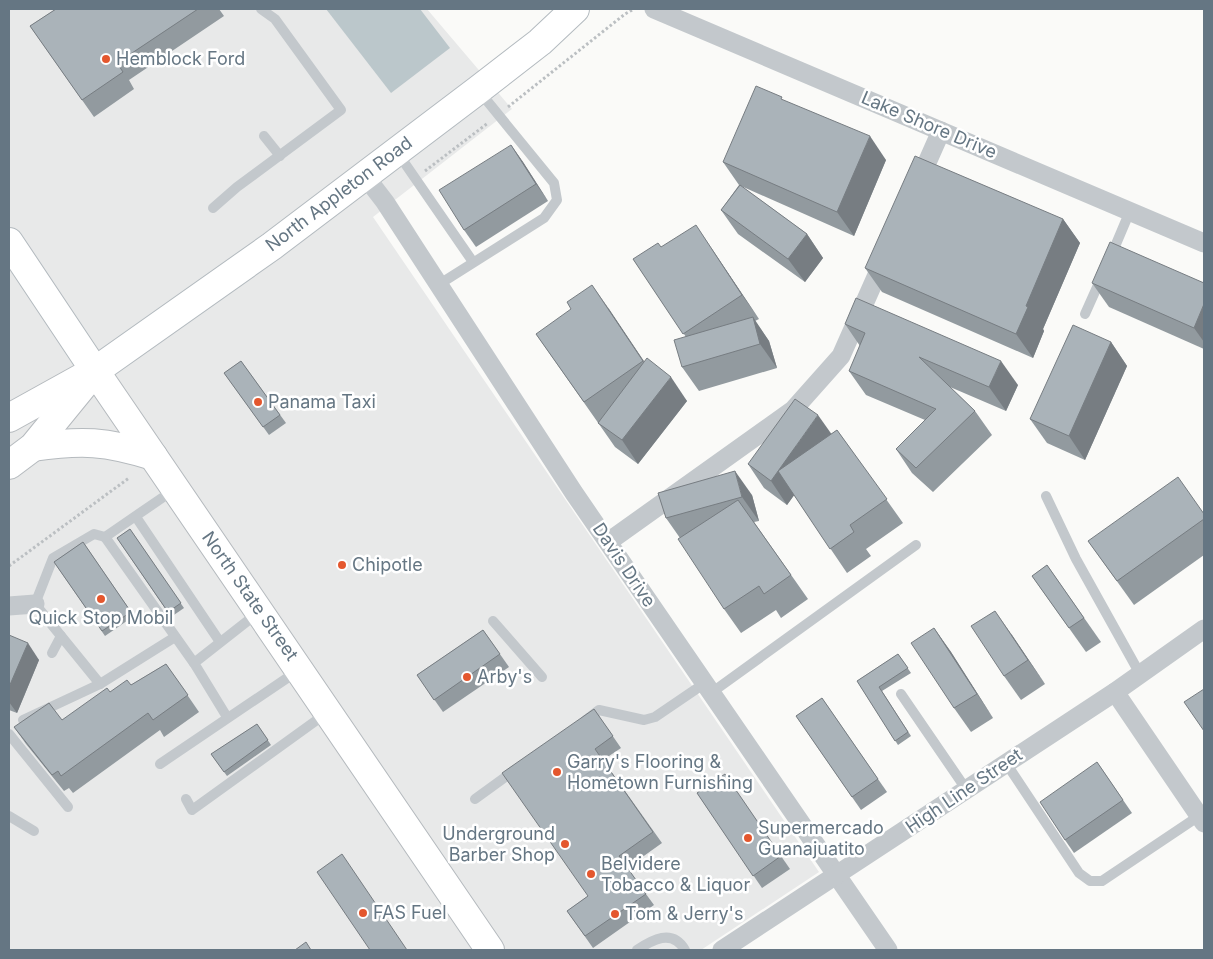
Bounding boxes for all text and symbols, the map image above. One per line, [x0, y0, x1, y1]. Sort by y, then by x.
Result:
place label: Hemblock Ford [116, 48, 245, 69]
marker: Hemblock Ford [100, 53, 112, 65]
street label: Lake Shore Drive [858, 87, 1000, 163]
street label: North Appleton Road [261, 132, 416, 256]
place label: Panama Taxi [268, 391, 376, 412]
marker: Panama Taxi [252, 396, 264, 408]
street label: Davis Drive [589, 519, 660, 611]
street label: North State Street [198, 527, 303, 664]
place label: Chipotle [352, 554, 423, 575]
marker: Chipotle [336, 559, 348, 571]
marker: Quick Stop Mobil [95, 593, 107, 605]
place label: Quick Stop Mobil [29, 607, 173, 628]
place label: Arby's [477, 666, 532, 687]
marker: Arby's [461, 671, 473, 683]
street label: High Line Street [901, 744, 1026, 837]
place label: Garry's Flooring & Hometown Furnishing [567, 751, 753, 793]
marker: Garry's Flooring & Hometown Furnishing [551, 766, 563, 778]
place label: Supermercado Guanajuatito [758, 817, 884, 859]
place label: Underground Barber Shop [442, 823, 555, 865]
marker: Supermercado Guanajuatito [742, 832, 754, 844]
marker: Underground Barber Shop [559, 838, 571, 850]
place label: Belvidere Tobacco & Liquor [601, 853, 750, 895]
marker: Belvidere Tobacco & Liquor [585, 868, 597, 880]
place label: FAS Fuel [373, 902, 447, 923]
place label: Tom & Jerry's [625, 903, 743, 924]
marker: FAS Fuel [357, 907, 369, 919]
marker: Tom & Jerry's [609, 908, 621, 920]

